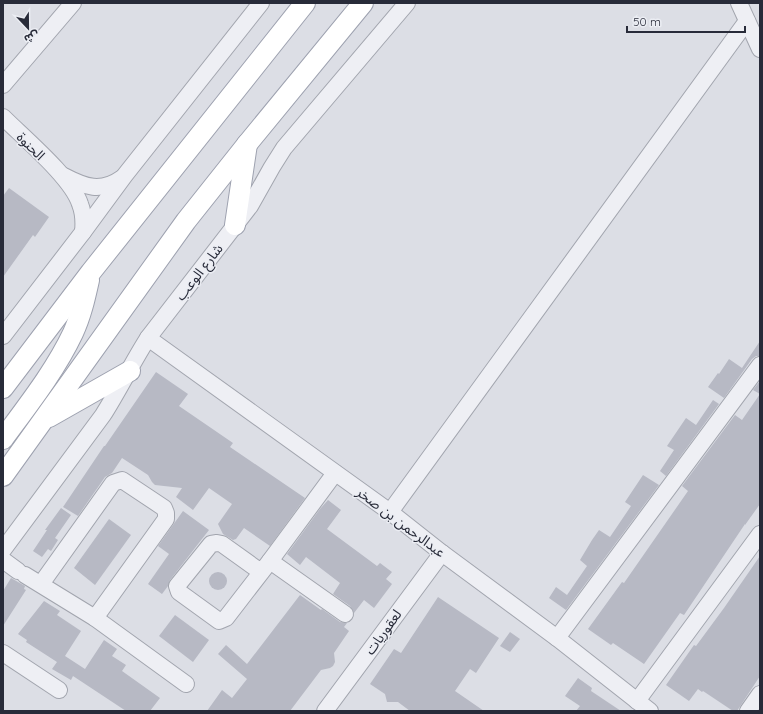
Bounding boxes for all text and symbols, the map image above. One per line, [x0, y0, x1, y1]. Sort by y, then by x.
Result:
north arrow [8, 8, 48, 48]
scale bar [627, 8, 745, 34]
text: 50 m [633, 14, 661, 29]
text: ش [22, 28, 41, 47]
street label: الحنوة [13, 128, 49, 164]
street label: شارع الوعب [171, 240, 228, 305]
street label: عبدالرحمن بن صخر [352, 482, 449, 561]
street label: لعقوريات [361, 606, 405, 658]

